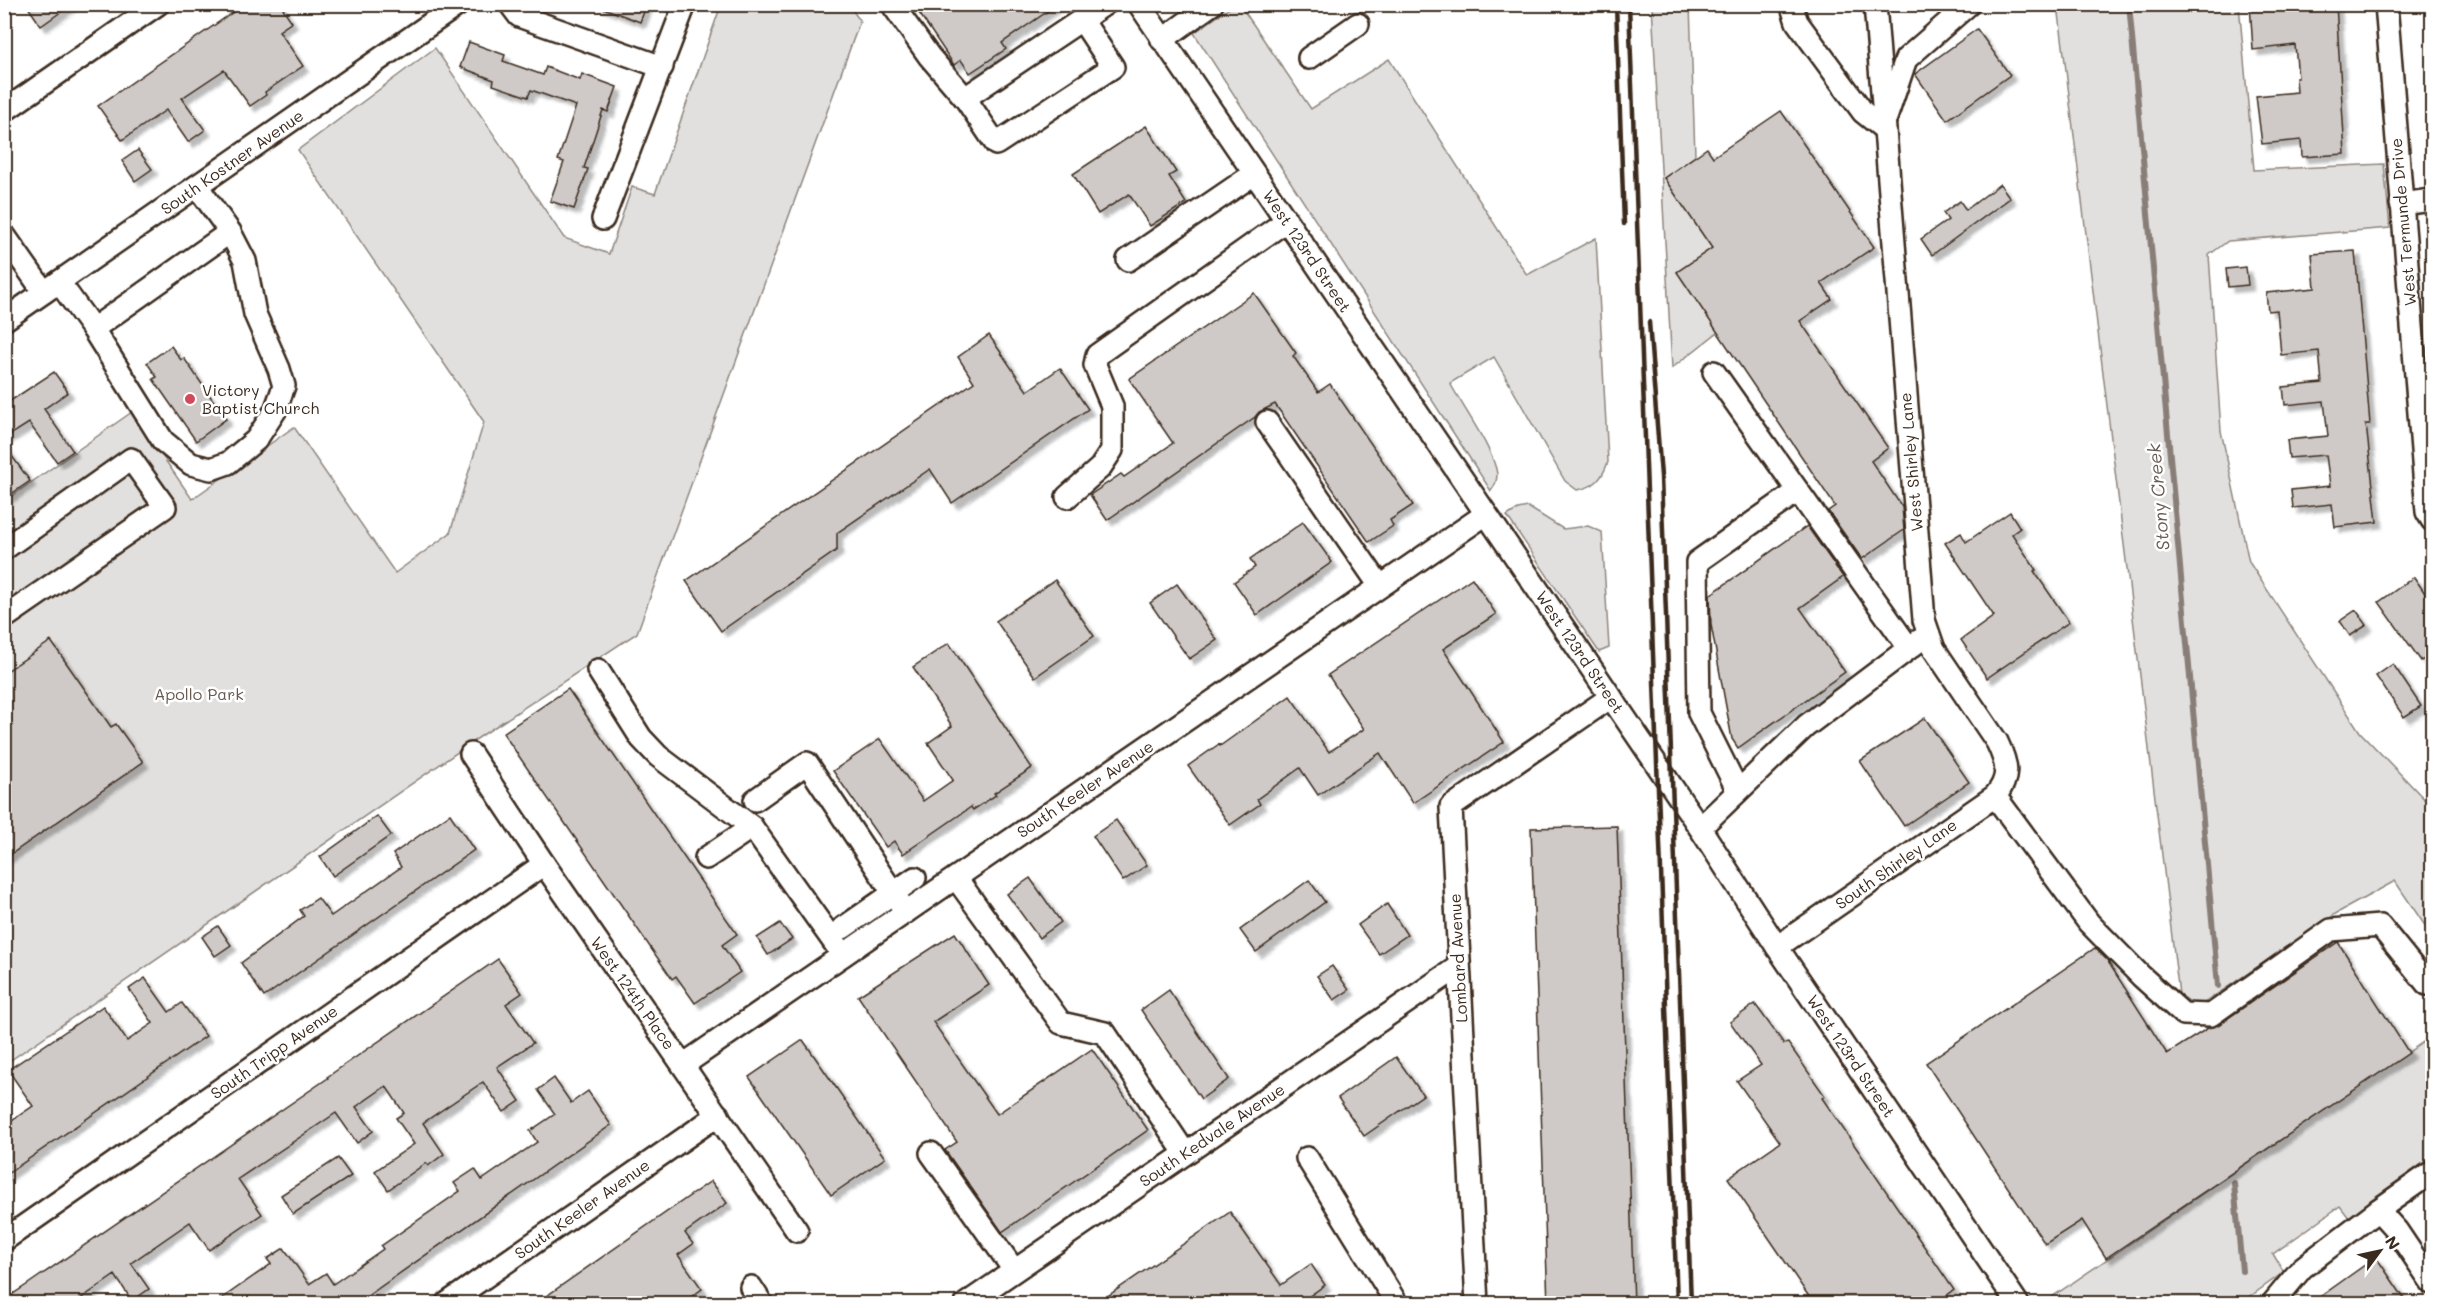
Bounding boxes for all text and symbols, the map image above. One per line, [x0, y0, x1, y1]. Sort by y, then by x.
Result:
street label: South Kostner Avenue [156, 104, 307, 219]
street label: West Termunde Drive [2385, 137, 2420, 307]
street label: West 123rd Street [1259, 185, 1356, 316]
place label: Victory Baptist Church [202, 379, 319, 418]
marker: Victory Baptist Church [183, 392, 197, 406]
street label: West Shirley Lane [1894, 392, 1927, 532]
water label: Stony Creek [2141, 442, 2175, 552]
street label: West 123rd Street [1532, 586, 1629, 717]
park label: Apollo Park [154, 683, 244, 704]
street label: South Keeler Avenue [1012, 735, 1157, 842]
street label: South Shirley Lane [1831, 814, 1961, 913]
street label: Lombard Avenue [1444, 893, 1471, 1023]
street label: West 124th Place [586, 932, 680, 1053]
street label: West 123rd Street [1803, 990, 1900, 1121]
street label: South Tripp Avenue [206, 1000, 341, 1103]
street label: South Kedvale Avenue [1135, 1078, 1288, 1191]
street label: South Keeler Avenue [510, 1154, 653, 1263]
north arrow [2350, 1221, 2410, 1281]
text: N [2381, 1232, 2405, 1253]

